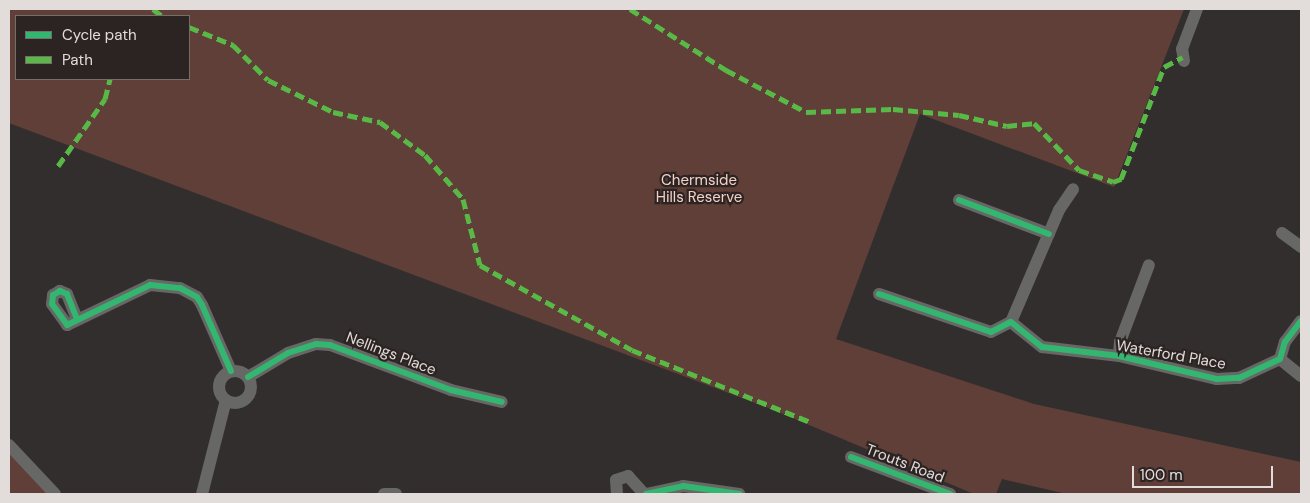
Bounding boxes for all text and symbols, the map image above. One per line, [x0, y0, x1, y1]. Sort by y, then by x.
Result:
legend [15, 15, 190, 80]
text: Cycle path [62, 25, 137, 45]
text: Path [62, 50, 93, 70]
park label: Chermside Hills Reserve [656, 171, 742, 206]
street label: Nellings Place [343, 329, 439, 379]
street label: Waterford Place [1115, 336, 1227, 374]
street label: Trouts Road [863, 441, 947, 487]
scale bar [1135, 456, 1276, 488]
text: 100 m [1140, 465, 1183, 485]

